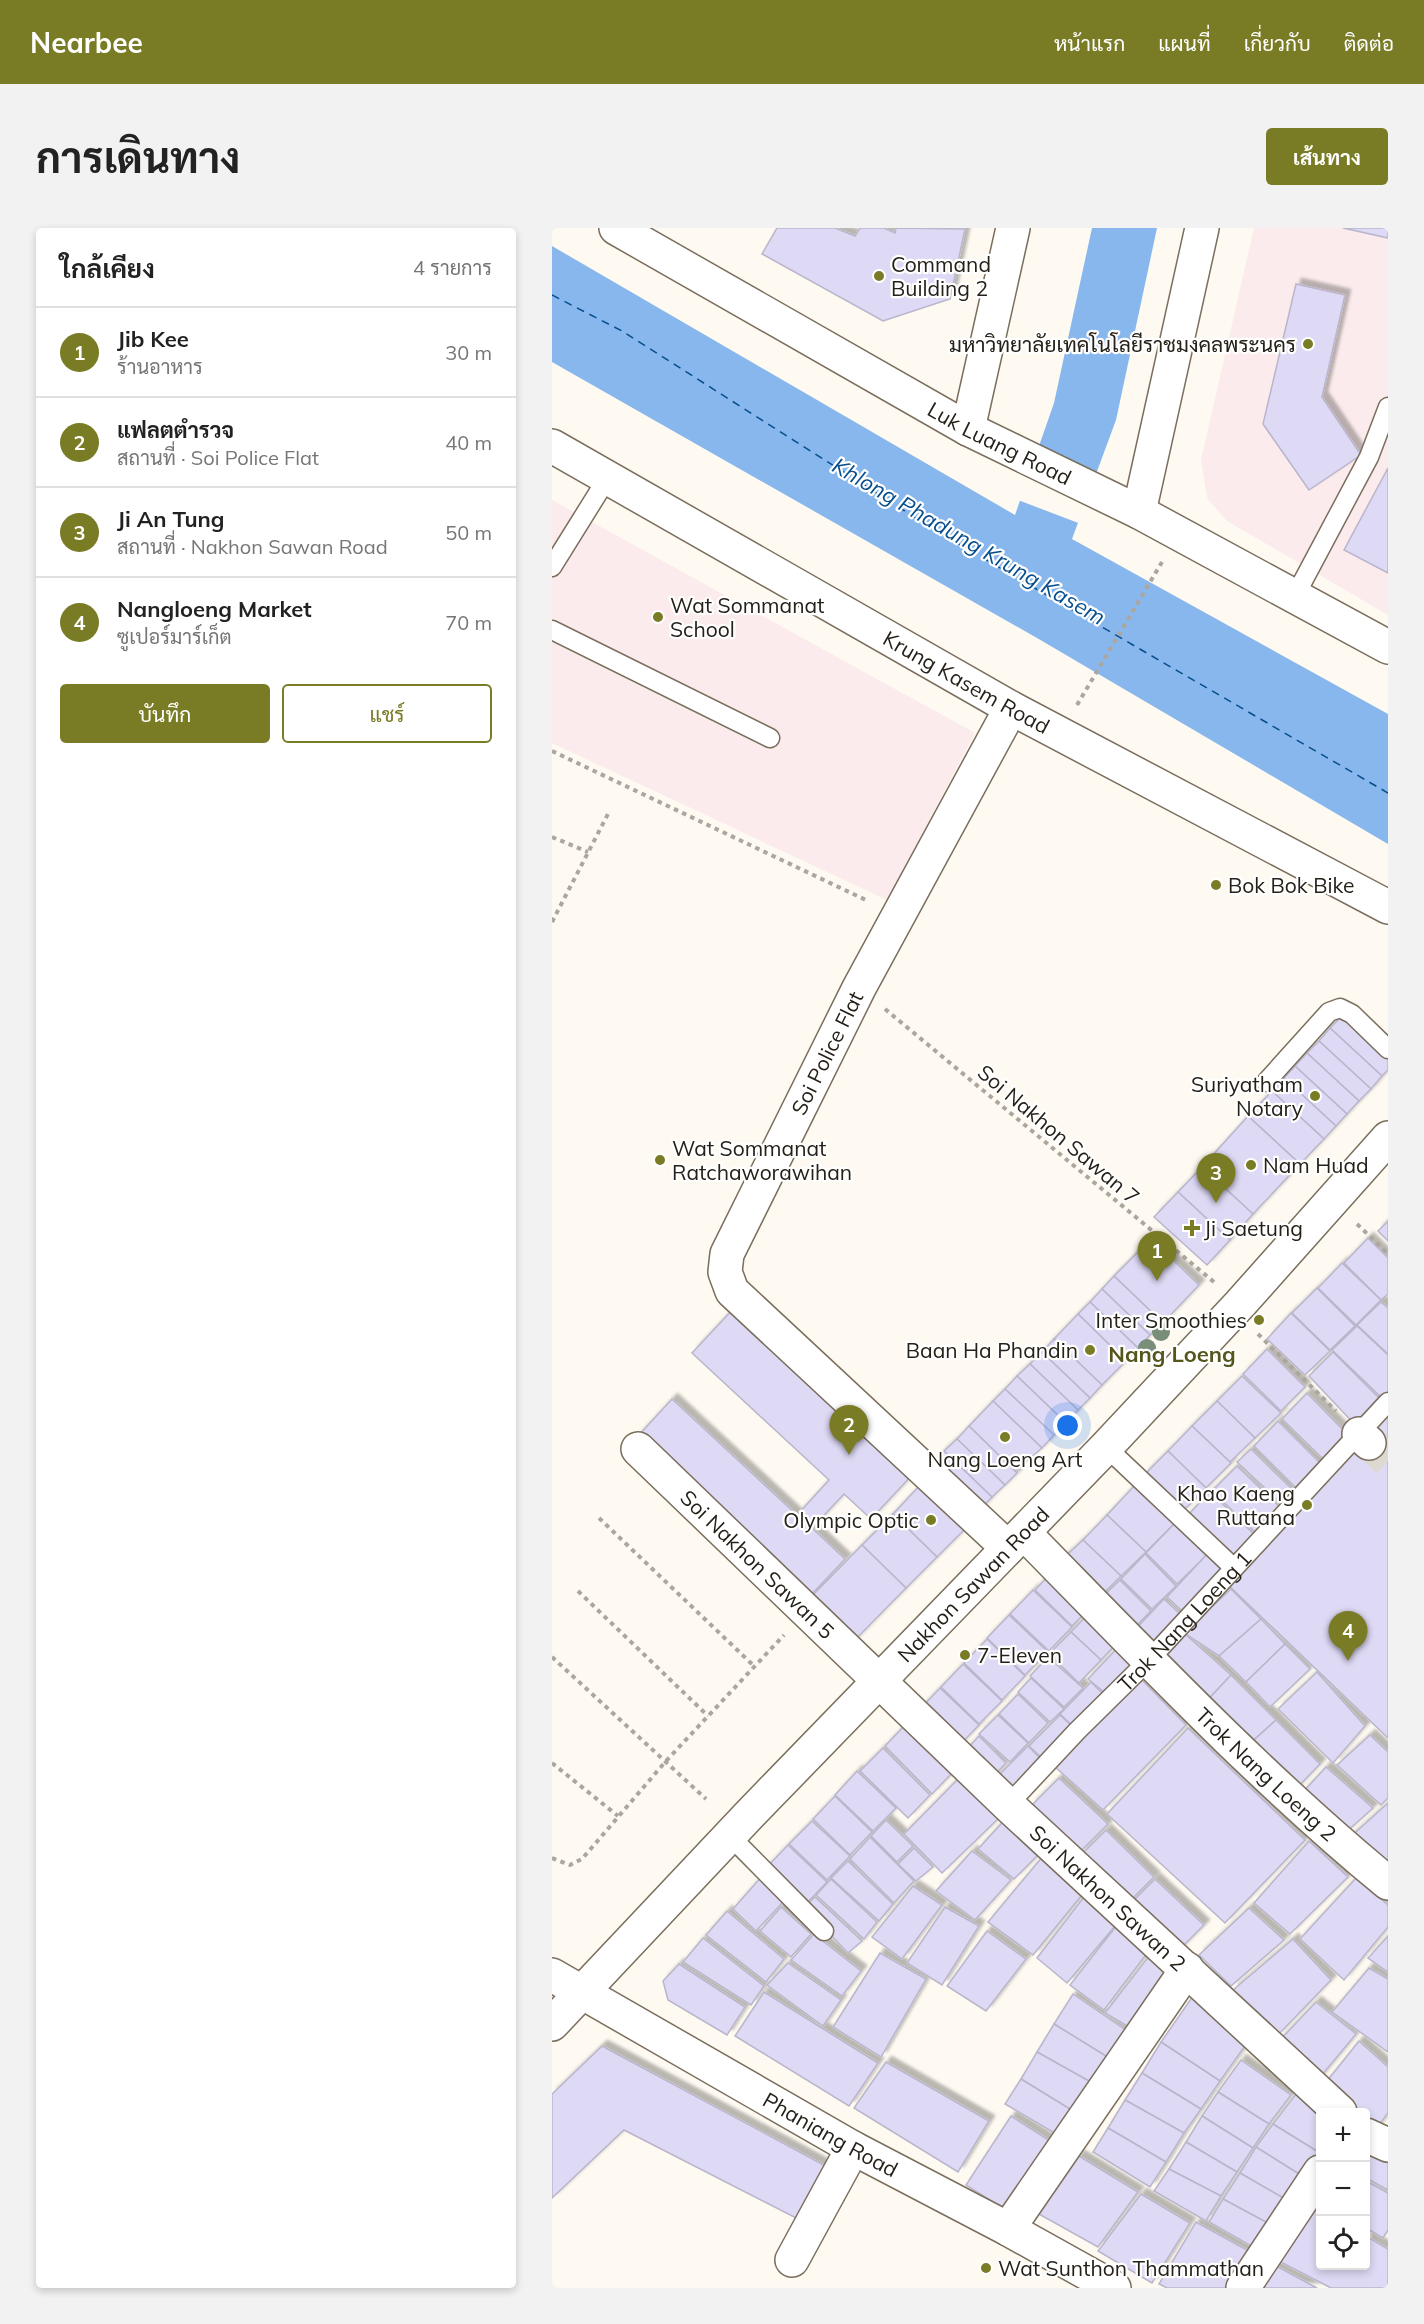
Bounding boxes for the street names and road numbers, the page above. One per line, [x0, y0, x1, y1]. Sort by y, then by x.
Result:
street label: Luk Luang Road [923, 396, 1076, 490]
street label: Krung Kasem Road [879, 625, 1054, 739]
street label: Soi Police Flat [785, 987, 868, 1119]
street label: Soi Nakhon Sawan 7 [973, 1059, 1145, 1209]
street label: Soi Nakhon Sawan 5 [675, 1484, 840, 1644]
street label: Nakhon Sawan Road [892, 1501, 1054, 1667]
street label: Trok Nang Loeng 1 [1112, 1545, 1257, 1697]
street label: Trok Nang Loeng 2 [1191, 1702, 1342, 1846]
street label: Soi Nakhon Sawan 2 [1025, 1819, 1192, 1976]
street label: Phaniang Road [759, 2086, 903, 2182]

